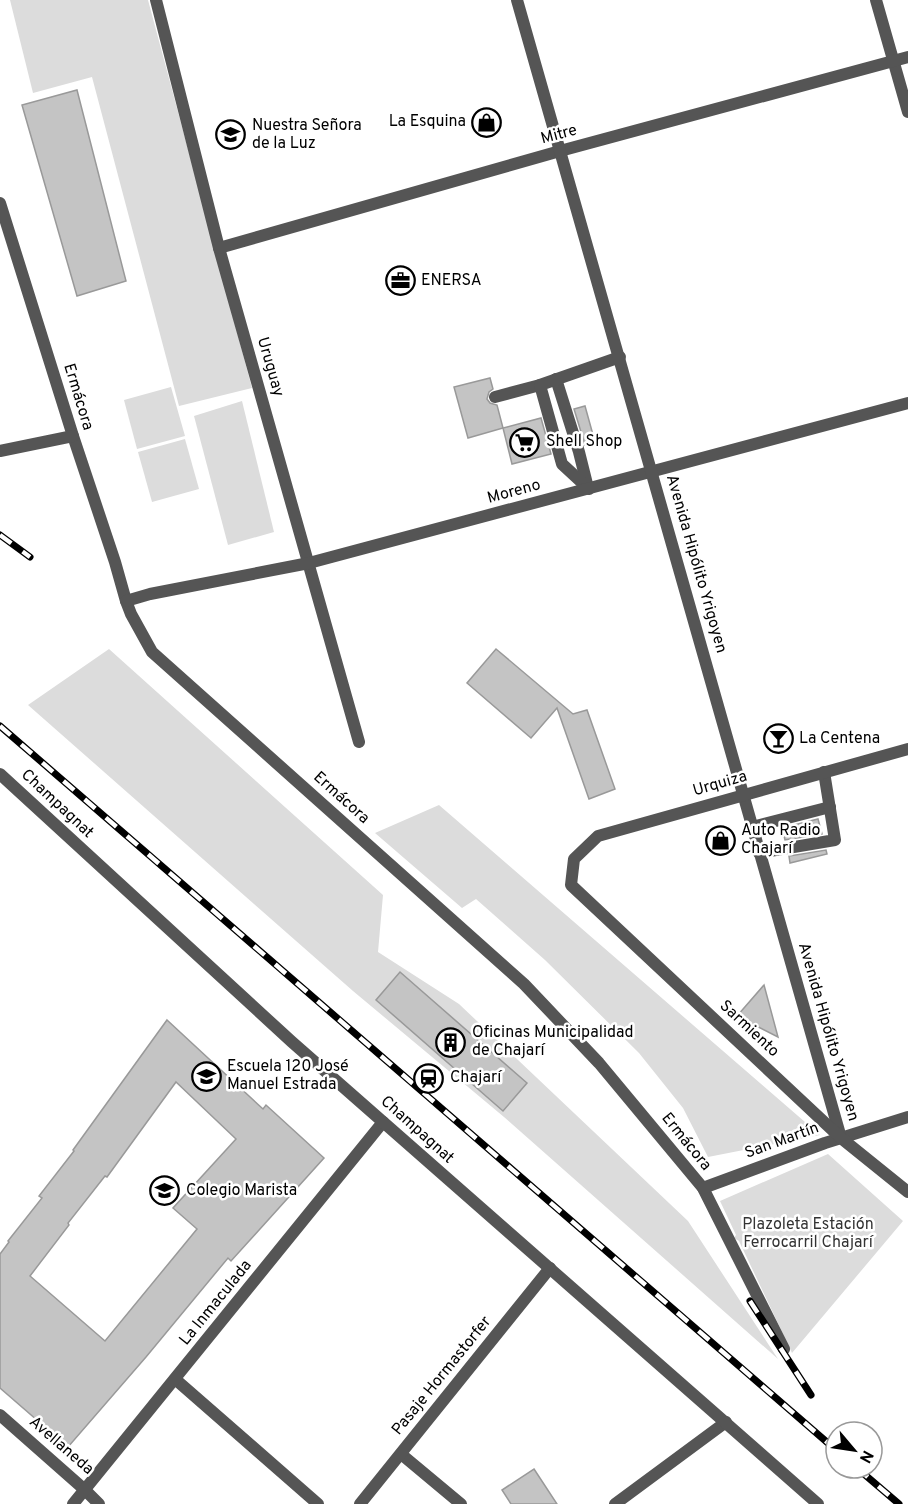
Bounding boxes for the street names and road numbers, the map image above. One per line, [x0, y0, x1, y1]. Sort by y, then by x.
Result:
street label: Mitre [539, 121, 579, 149]
street label: Uruguay [252, 335, 288, 399]
street label: Ermácora [58, 361, 98, 433]
street label: Avenida Hipólito Yrigoyen [661, 472, 731, 656]
street label: Moreno [485, 475, 543, 509]
street label: Champagnat [16, 765, 98, 843]
street label: Urquiza [691, 767, 749, 801]
street label: Ermácora [309, 768, 373, 828]
street label: Avenida Hipólito Yrigoyen [793, 940, 863, 1124]
street label: Sarmiento [715, 996, 783, 1062]
street label: Champagnat [376, 1092, 458, 1168]
street label: Ermácora [657, 1109, 715, 1175]
street label: San Martín [742, 1118, 822, 1164]
street label: La Inmaculada [175, 1256, 257, 1350]
street label: Pasaje Hormastorfer [388, 1312, 496, 1440]
street label: Avellaneda [24, 1412, 98, 1480]

